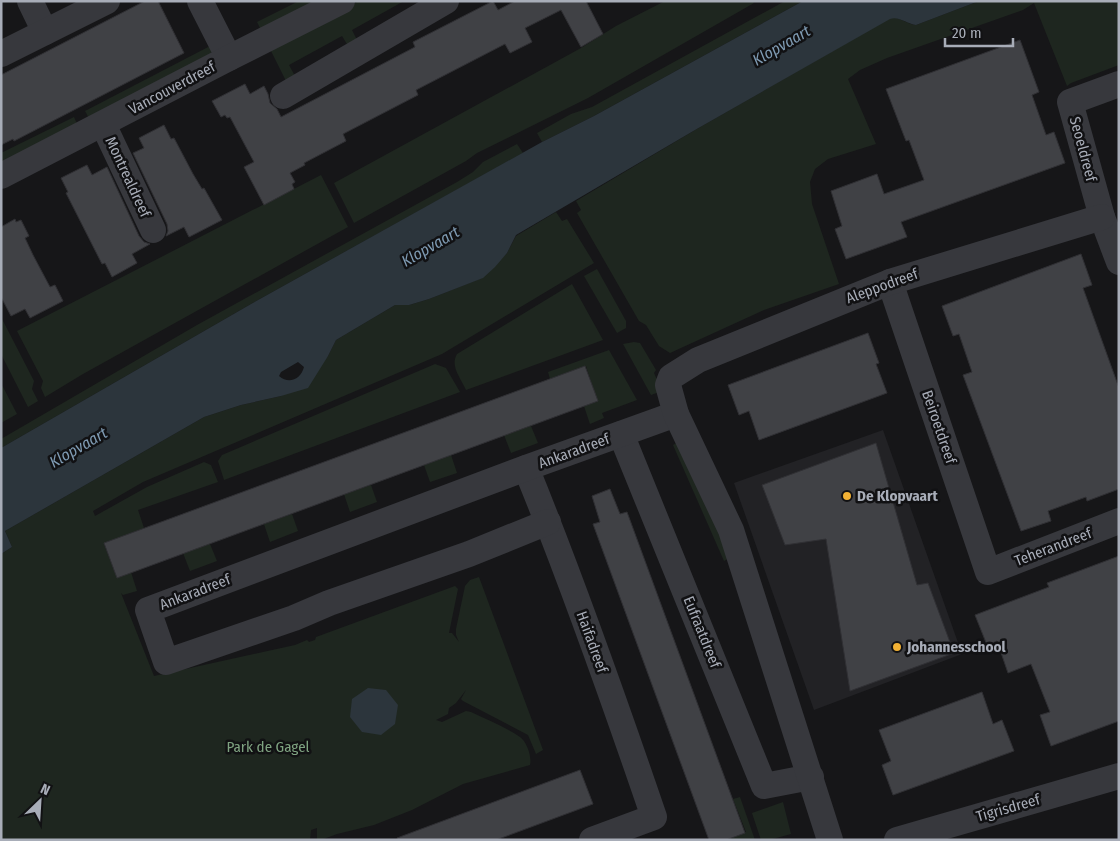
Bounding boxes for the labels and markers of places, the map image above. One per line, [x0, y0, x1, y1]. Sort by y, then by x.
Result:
place label: De Klopvaart [857, 487, 939, 505]
marker: De Klopvaart [841, 490, 853, 502]
place label: Johannesschool [906, 638, 1006, 656]
marker: Johannesschool [891, 641, 903, 653]

